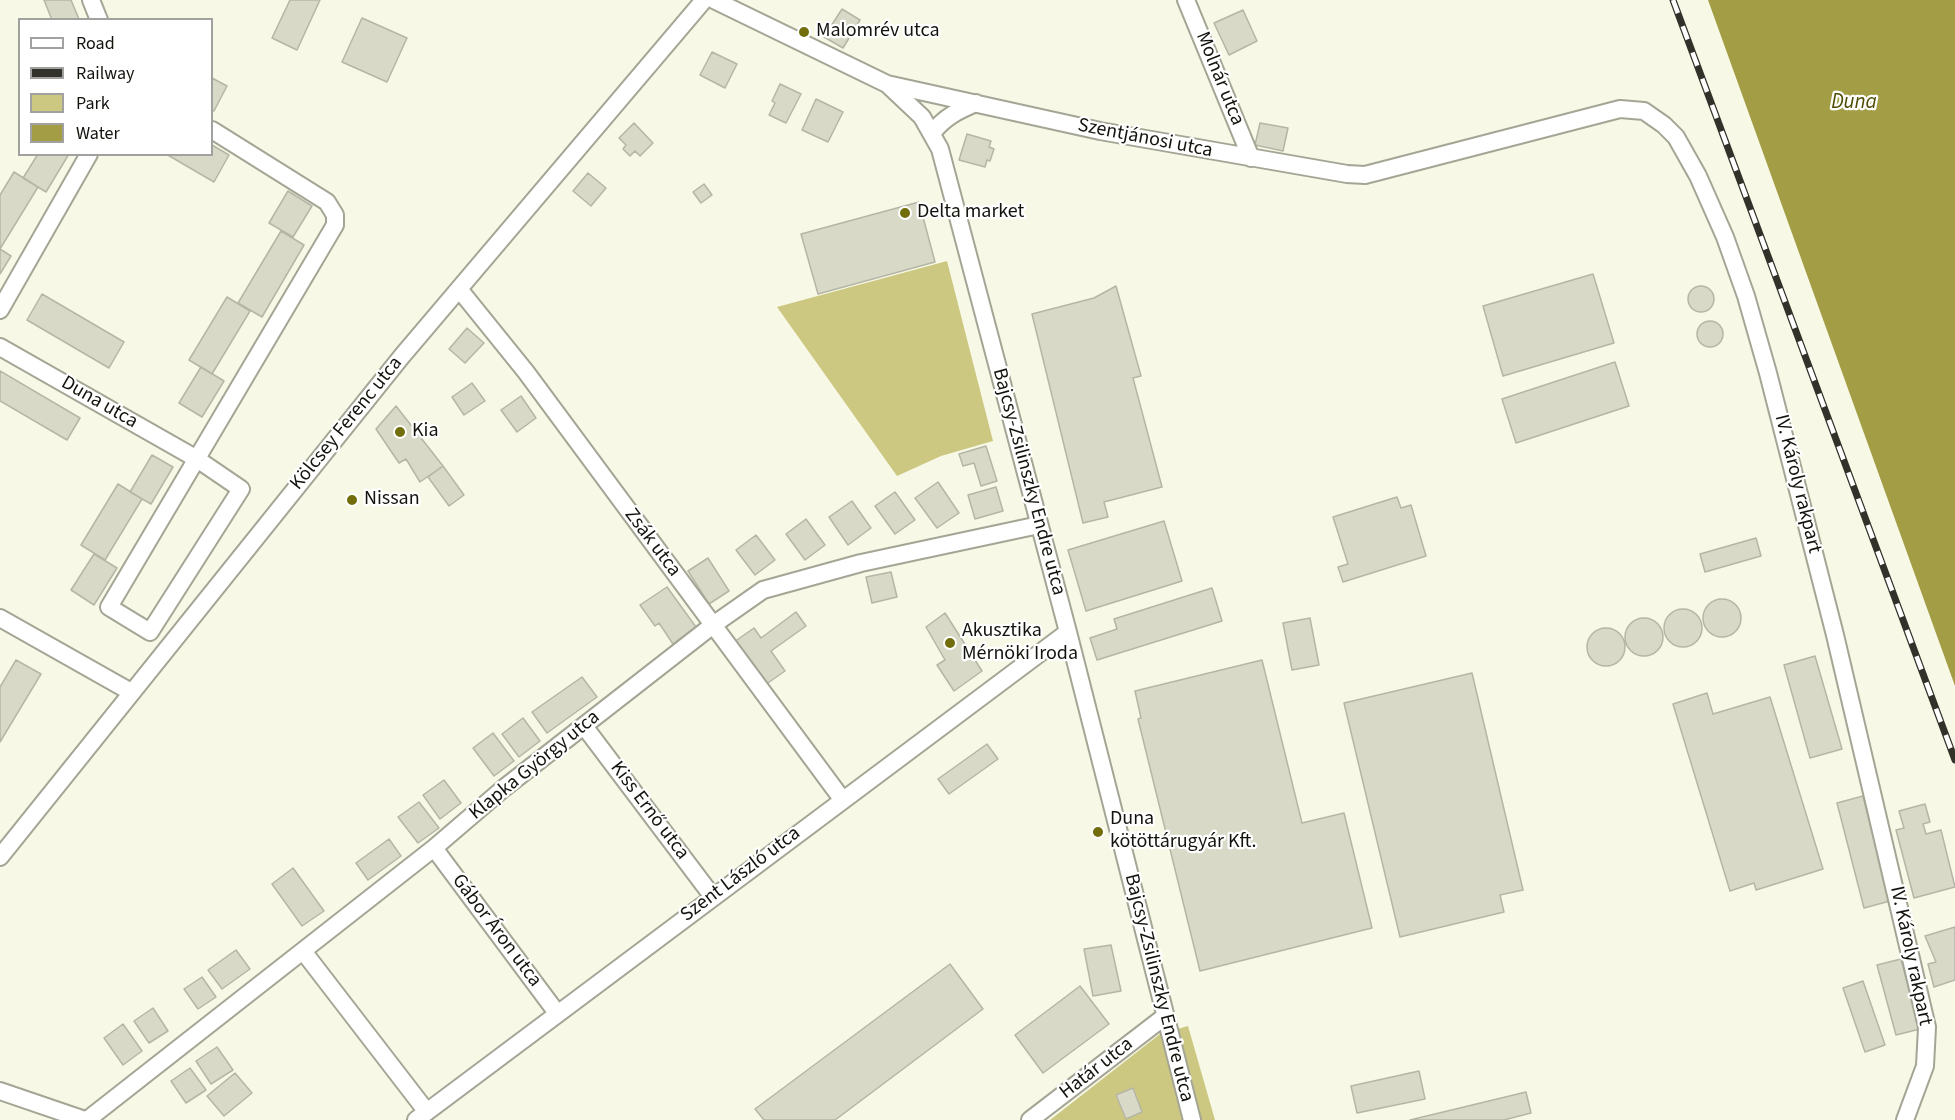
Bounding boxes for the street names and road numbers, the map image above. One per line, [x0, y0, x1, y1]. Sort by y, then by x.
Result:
street label: Molnár utca [1189, 29, 1249, 129]
street label: Szentjánosi utca [1075, 114, 1215, 164]
street label: Kölcsey Ferenc utca [286, 352, 408, 496]
street label: Bajcsy-Zsilinszky Endre utca [986, 366, 1070, 598]
street label: Duna utca [56, 371, 142, 435]
street label: IV. Károly rakpart [1768, 412, 1826, 556]
street label: Zsák utca [618, 504, 686, 582]
street label: Klapka György utca [465, 706, 605, 826]
street label: Kiss Ernő utca [604, 757, 694, 865]
street label: Szent László utca [676, 822, 806, 928]
street label: Gábor Áron utca [446, 870, 546, 992]
street label: Bajcsy-Zsilinszky Endre utca [1118, 871, 1198, 1105]
street label: IV. Károly rakpart [1884, 884, 1936, 1028]
street label: Határ utca [1056, 1033, 1138, 1105]

